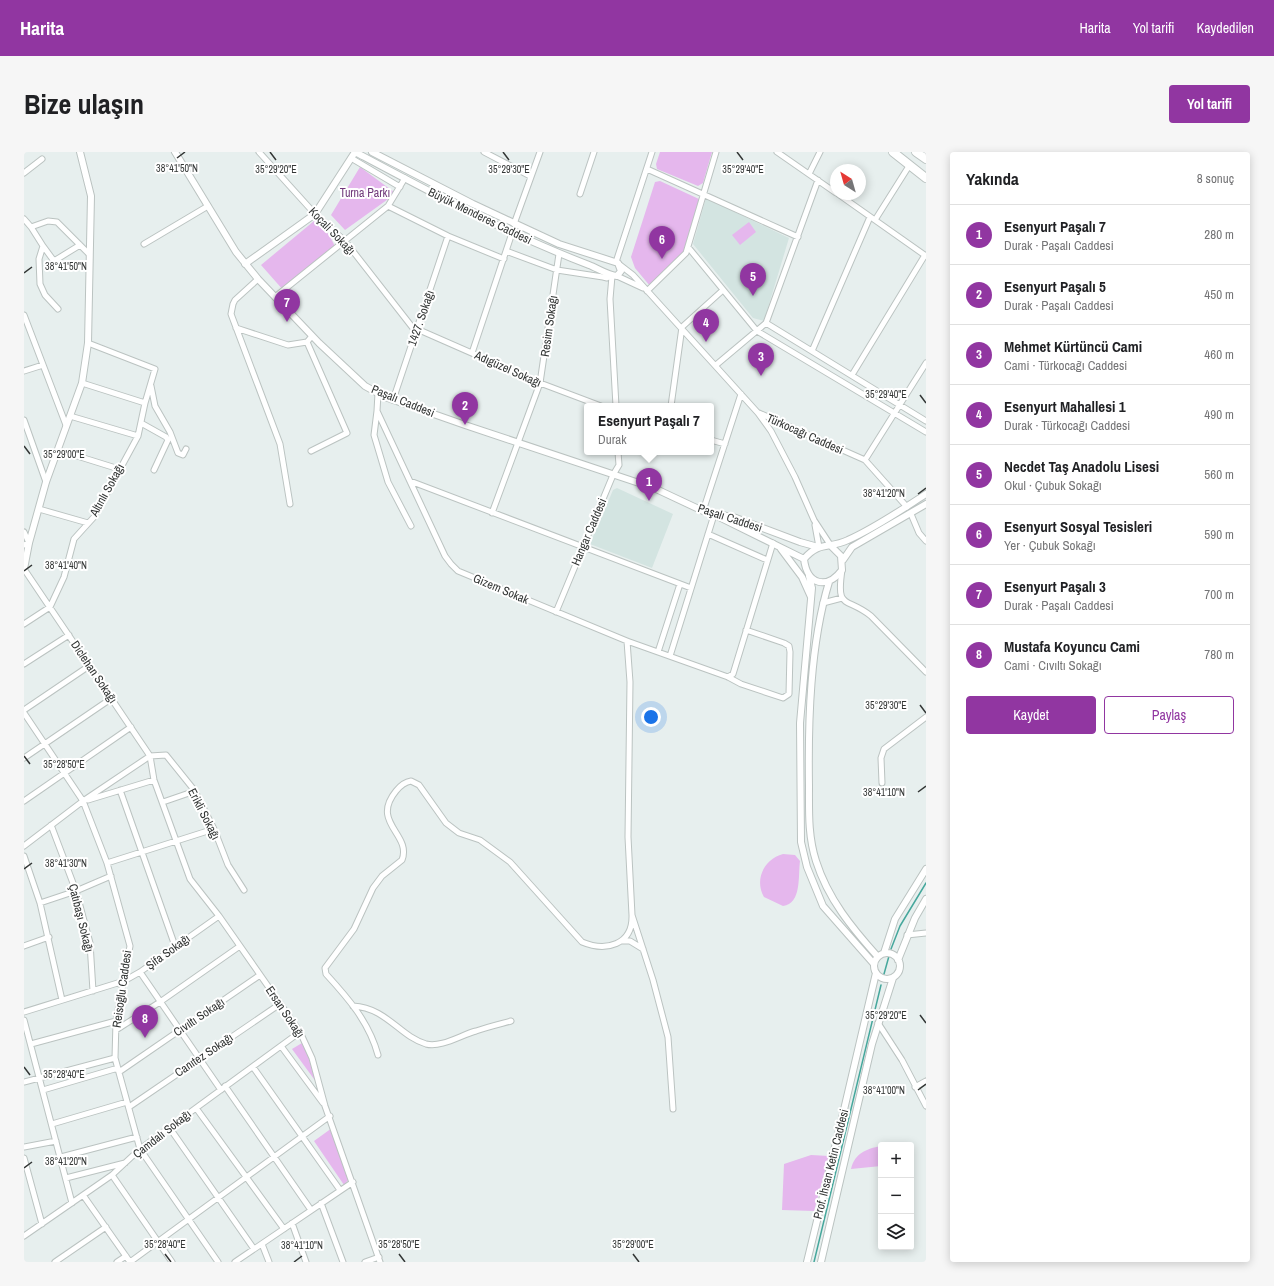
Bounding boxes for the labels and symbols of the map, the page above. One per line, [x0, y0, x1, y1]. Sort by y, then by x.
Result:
text: 38°41'50"N [156, 162, 198, 175]
text: 35°29'20"E [255, 163, 297, 176]
text: 35°29'30"E [488, 163, 530, 176]
text: 35°29'40"E [722, 163, 764, 176]
north arrow [830, 164, 866, 200]
street label: Büyük Menderes Caddesi [426, 184, 534, 248]
park label: Turna Parkı [340, 185, 390, 201]
street label: Koçali Sokağı [305, 204, 359, 258]
pin: 6 [649, 226, 675, 259]
text: 38°41'50"N [45, 260, 87, 273]
pin: 5 [740, 263, 766, 296]
street label: 1427. Sokağı [404, 288, 438, 348]
pin: 7 [274, 289, 300, 322]
street label: Resim Sokağı [537, 294, 561, 358]
pin: 4 [693, 309, 719, 342]
pin: 3 [748, 343, 774, 376]
street label: Adıgüzel Sokağı [471, 347, 544, 391]
street label: Paşalı Caddesi [369, 381, 437, 421]
text: 35°29'40"E [865, 388, 907, 401]
pin: 2 [452, 392, 478, 425]
street label: Türkocağı Caddesi [764, 410, 846, 458]
text: 35°29'00"E [43, 448, 85, 461]
street label: Altınlı Sokağı [85, 461, 128, 520]
pin: 1 [636, 468, 662, 501]
text: 38°41'20"N [863, 487, 905, 500]
street label: Hangar Caddesi [568, 496, 610, 568]
street label: Paşalı Caddesi [696, 500, 764, 536]
text: 38°41'40"N [45, 559, 87, 572]
street label: Gizem Sokak [471, 570, 531, 608]
street label: Diclehan Sokağı [67, 638, 121, 706]
text: 35°29'30"E [865, 699, 907, 712]
your location [641, 707, 661, 727]
text: 35°28'50"E [43, 758, 85, 771]
street label: Erikli Sokağı [184, 786, 224, 842]
text: 38°41'10"N [863, 786, 905, 799]
text: 38°41'30"N [45, 857, 87, 870]
street label: Çatıbaşı Sokağı [65, 882, 97, 954]
street label: Şifa Sokağı [143, 931, 193, 973]
street label: Reisoğlu Caddesi [109, 949, 135, 1029]
street label: Ersan Sokağı [262, 983, 308, 1041]
street label: Cıvıltı Sokağı [170, 994, 228, 1040]
pin: 8 [132, 1005, 158, 1038]
text: 35°29'20"E [865, 1009, 907, 1022]
street label: Canıtez Sokağı [172, 1030, 236, 1080]
text: 35°28'40"E [43, 1068, 85, 1081]
text: 38°41'00"N [863, 1084, 905, 1097]
street label: Çamdalı Sokağı [129, 1106, 195, 1162]
street label: Prof. İhsan Ketin Caddesi [810, 1107, 852, 1221]
text: 38°41'20"N [45, 1155, 87, 1168]
text: 35°28'40"E [144, 1238, 186, 1251]
text: 35°28'50"E [378, 1238, 420, 1251]
text: 35°29'00"E [612, 1238, 654, 1251]
text: 38°41'10"N [281, 1239, 323, 1252]

